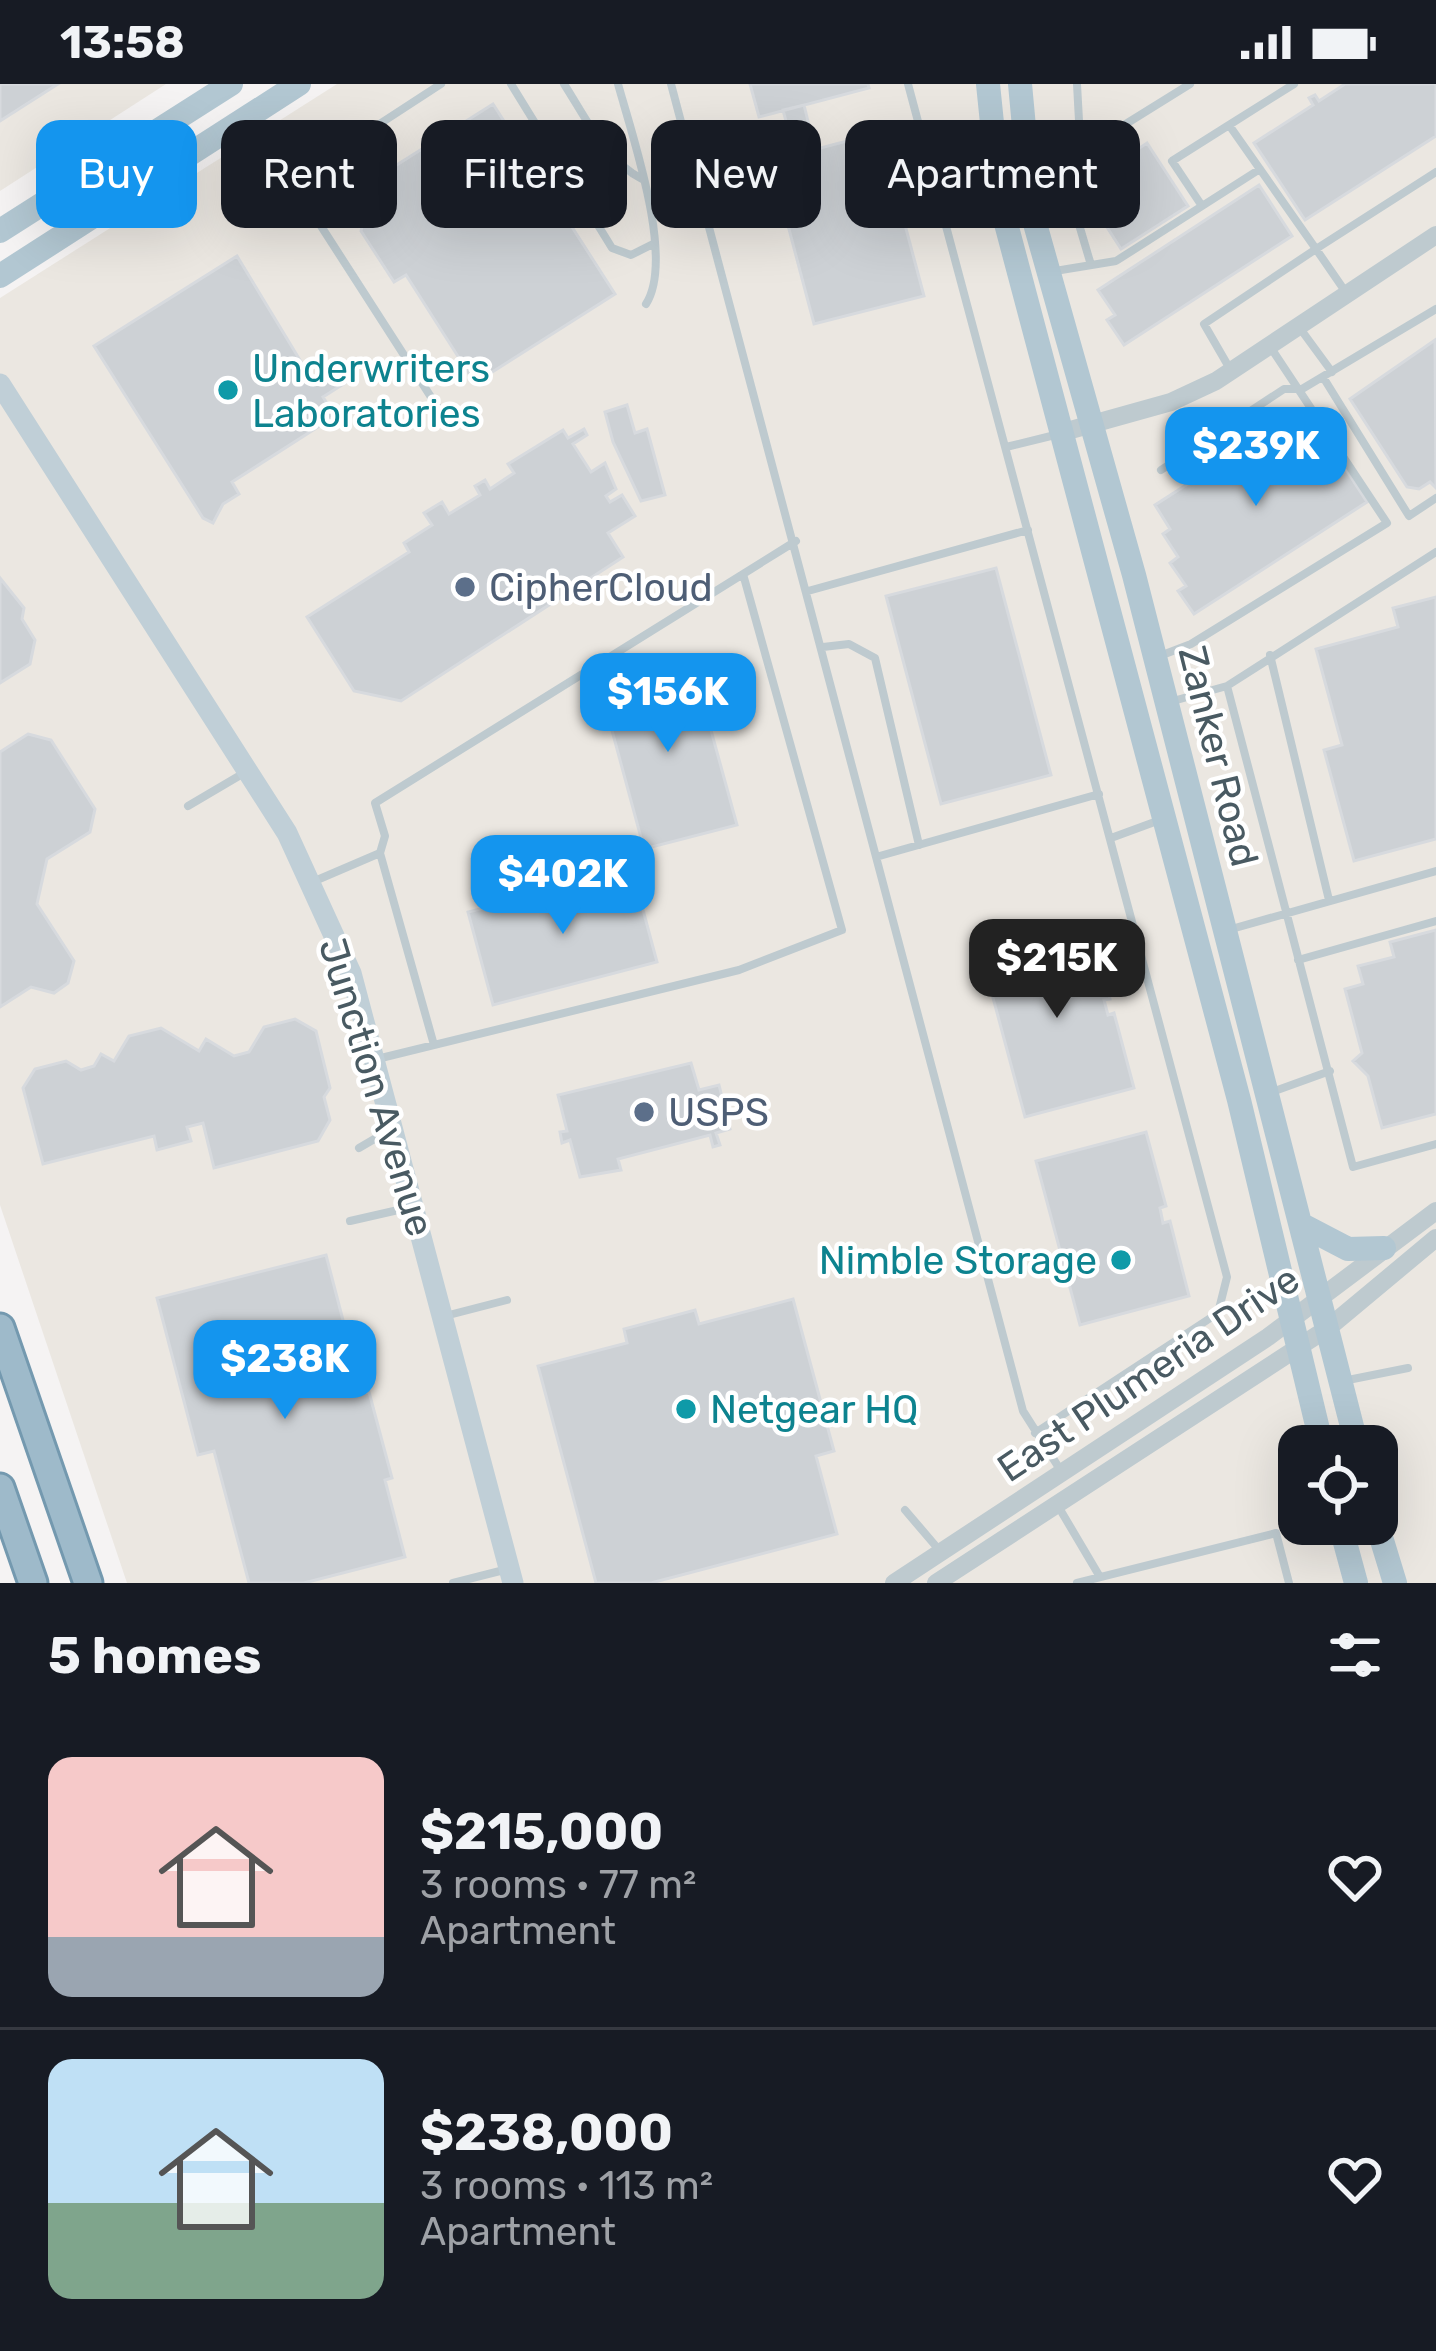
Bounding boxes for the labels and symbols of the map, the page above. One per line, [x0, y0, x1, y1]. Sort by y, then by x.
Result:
place label: Underwriters Laboratories [252, 346, 490, 437]
marker: Underwriters Laboratories [215, 377, 241, 403]
pin: $239K [1172, 407, 1340, 509]
place label: CipherCloud [489, 565, 713, 611]
marker: CipherCloud [452, 574, 478, 600]
street label: Zanker Road [1168, 641, 1268, 871]
pin: $156K [584, 653, 752, 755]
pin: $402K [479, 835, 647, 937]
pin: $215K [973, 919, 1141, 1021]
street label: Junction Avenue [309, 933, 443, 1242]
place label: USPS [668, 1090, 769, 1136]
marker: USPS [631, 1099, 657, 1125]
place label: Nimble Storage [819, 1238, 1097, 1284]
marker: Nimble Storage [1108, 1247, 1134, 1273]
street label: East Plumeria Drive [989, 1256, 1308, 1492]
pin: $238K [201, 1320, 369, 1422]
place label: Netgear HQ [710, 1387, 918, 1433]
marker: Netgear HQ [673, 1396, 699, 1422]

